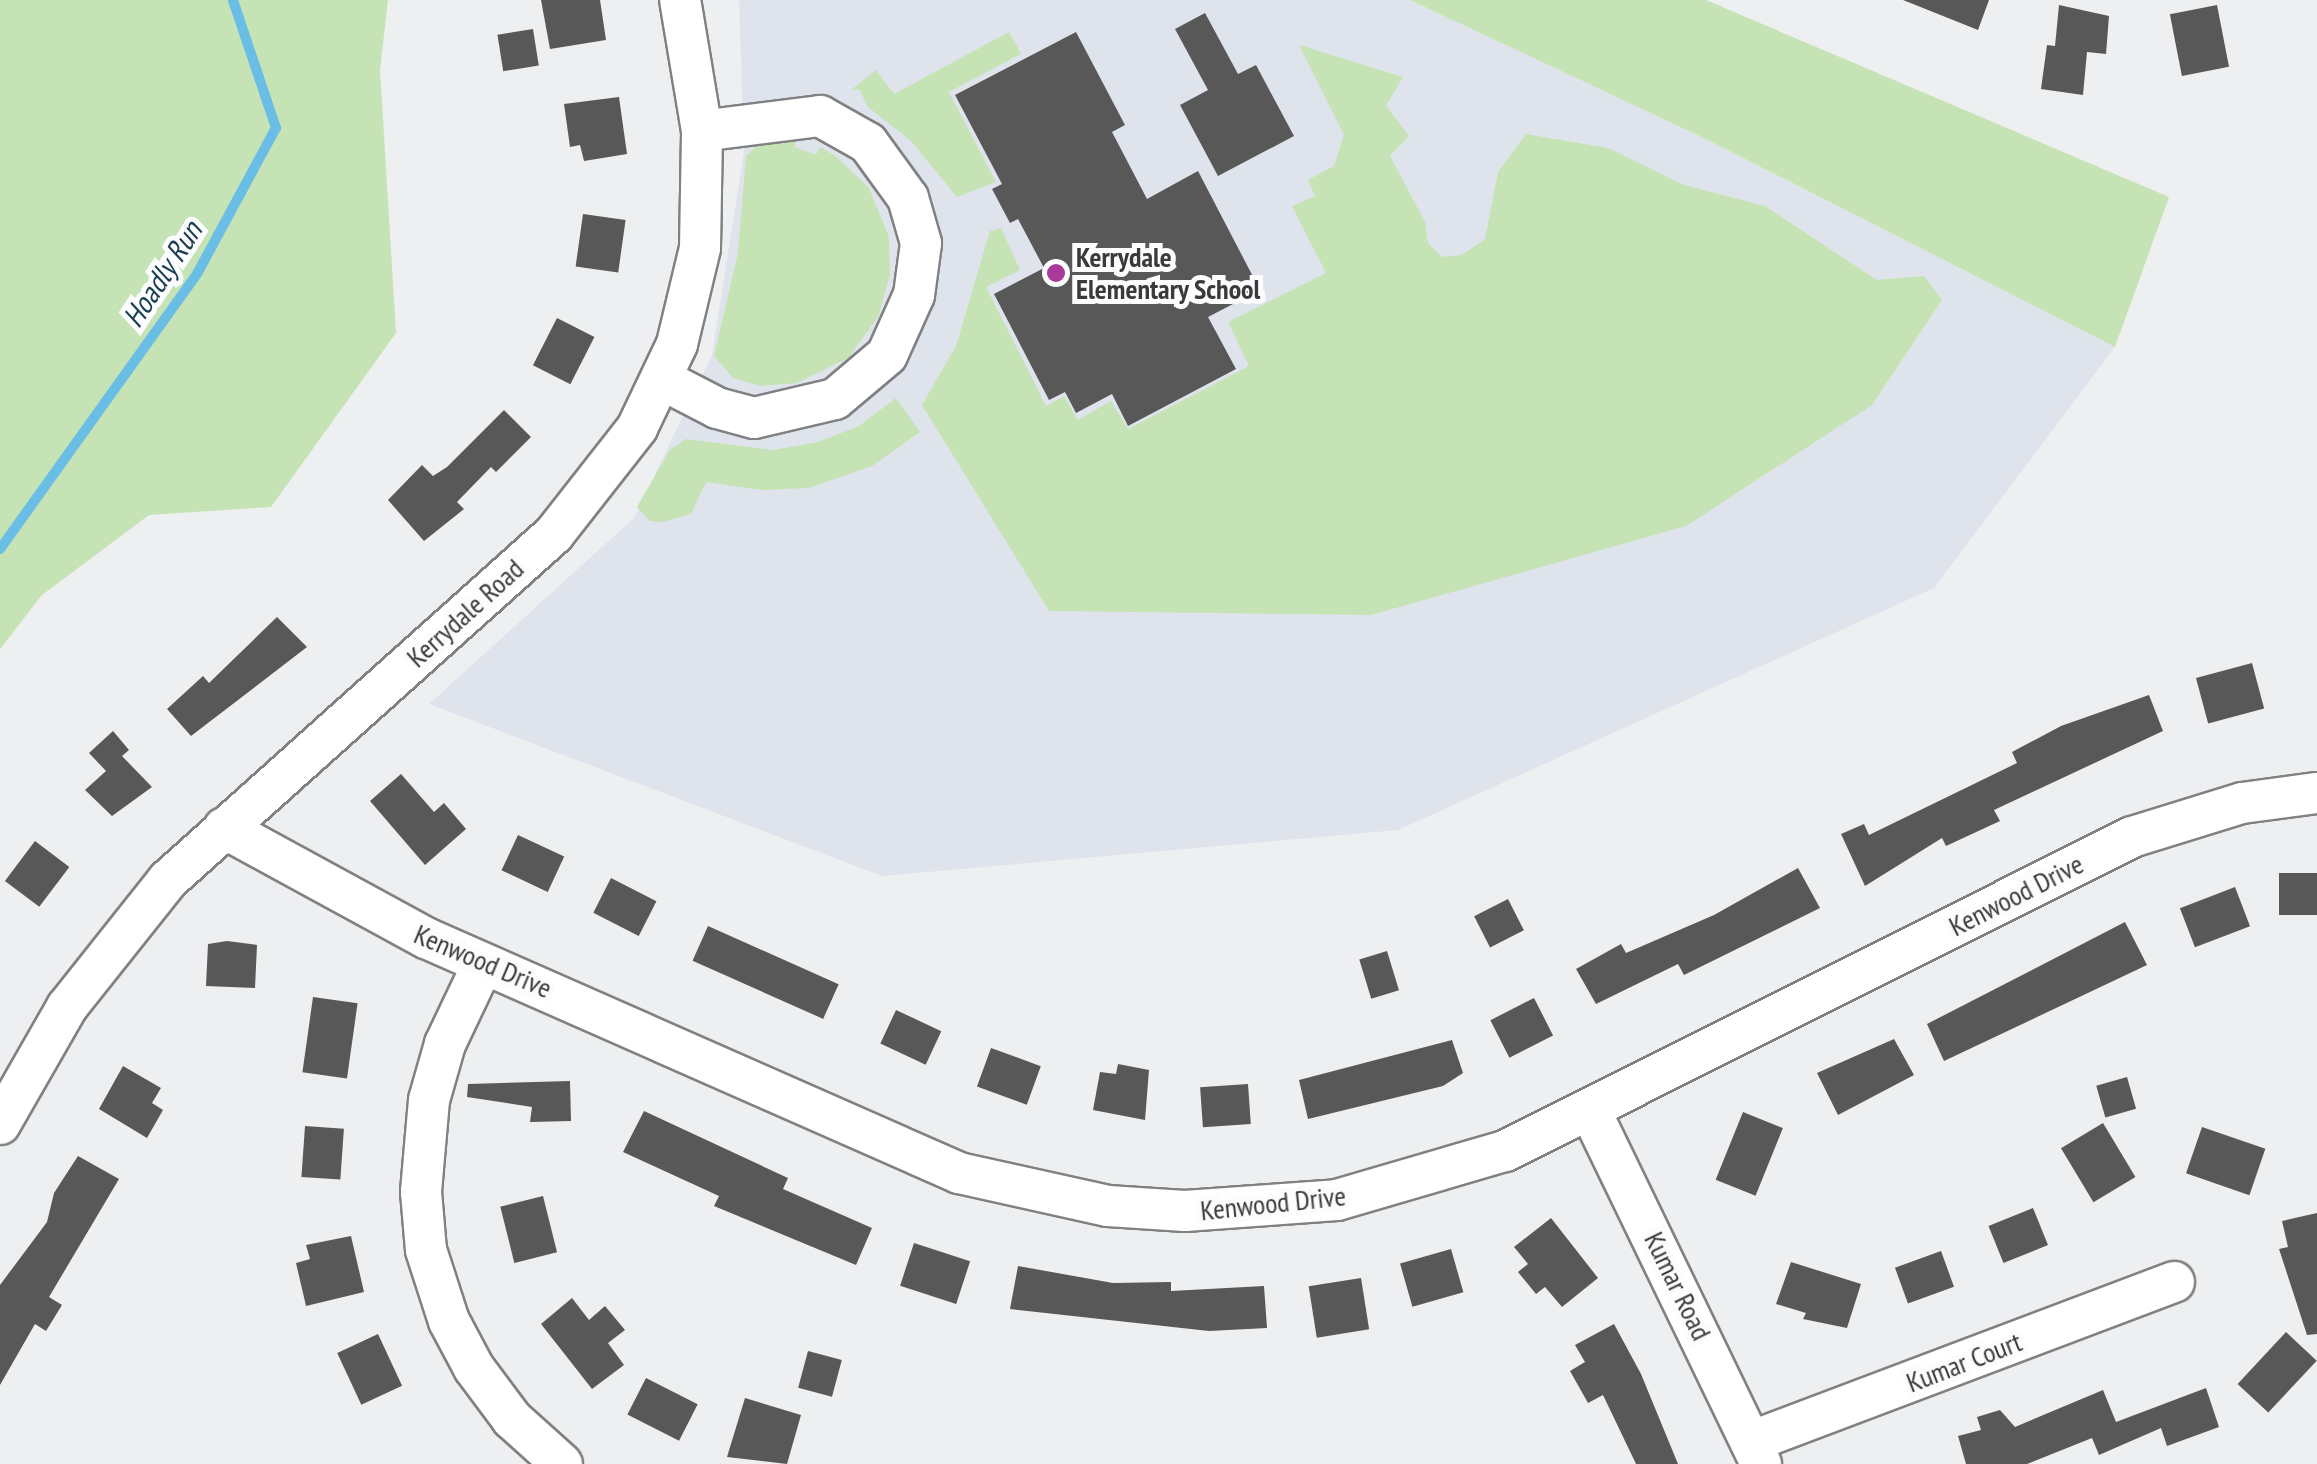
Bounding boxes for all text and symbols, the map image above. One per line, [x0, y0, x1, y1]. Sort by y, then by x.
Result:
water label: Hoadly Run [114, 214, 210, 334]
place label: Kerrydale Elementary School [1076, 240, 1261, 306]
marker: Kerrydale Elementary School [1045, 262, 1067, 284]
street label: Kerrydale Road [400, 552, 530, 674]
street label: Kenwood Drive [1943, 847, 2089, 943]
street label: Kenwood Drive [409, 917, 557, 1005]
street label: Kenwood Drive [1199, 1179, 1347, 1227]
street label: Kumar Road [1637, 1226, 1719, 1346]
street label: Kumar Court [1902, 1325, 2026, 1399]

